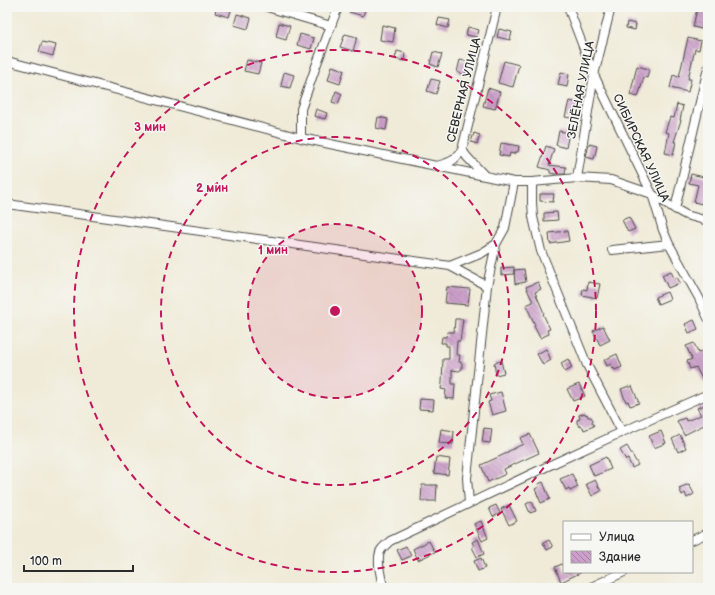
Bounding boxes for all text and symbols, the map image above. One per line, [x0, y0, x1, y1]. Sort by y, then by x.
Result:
street label: СЕВЕРНАЯ УЛИЦА [444, 35, 484, 144]
street label: ЗЕЛЁНАЯ УЛИЦА [563, 39, 598, 140]
street label: СИБИРСКАЯ УЛИЦА [609, 92, 673, 205]
text: 3 мин [134, 120, 166, 135]
text: 2 мин [196, 181, 228, 196]
text: 1 мин [258, 243, 288, 258]
centre of rings [328, 304, 342, 318]
legend [563, 521, 693, 573]
text: Улица [599, 530, 635, 545]
scale bar [24, 547, 133, 573]
text: Здание [599, 550, 641, 565]
text: 100 m [30, 554, 62, 569]

